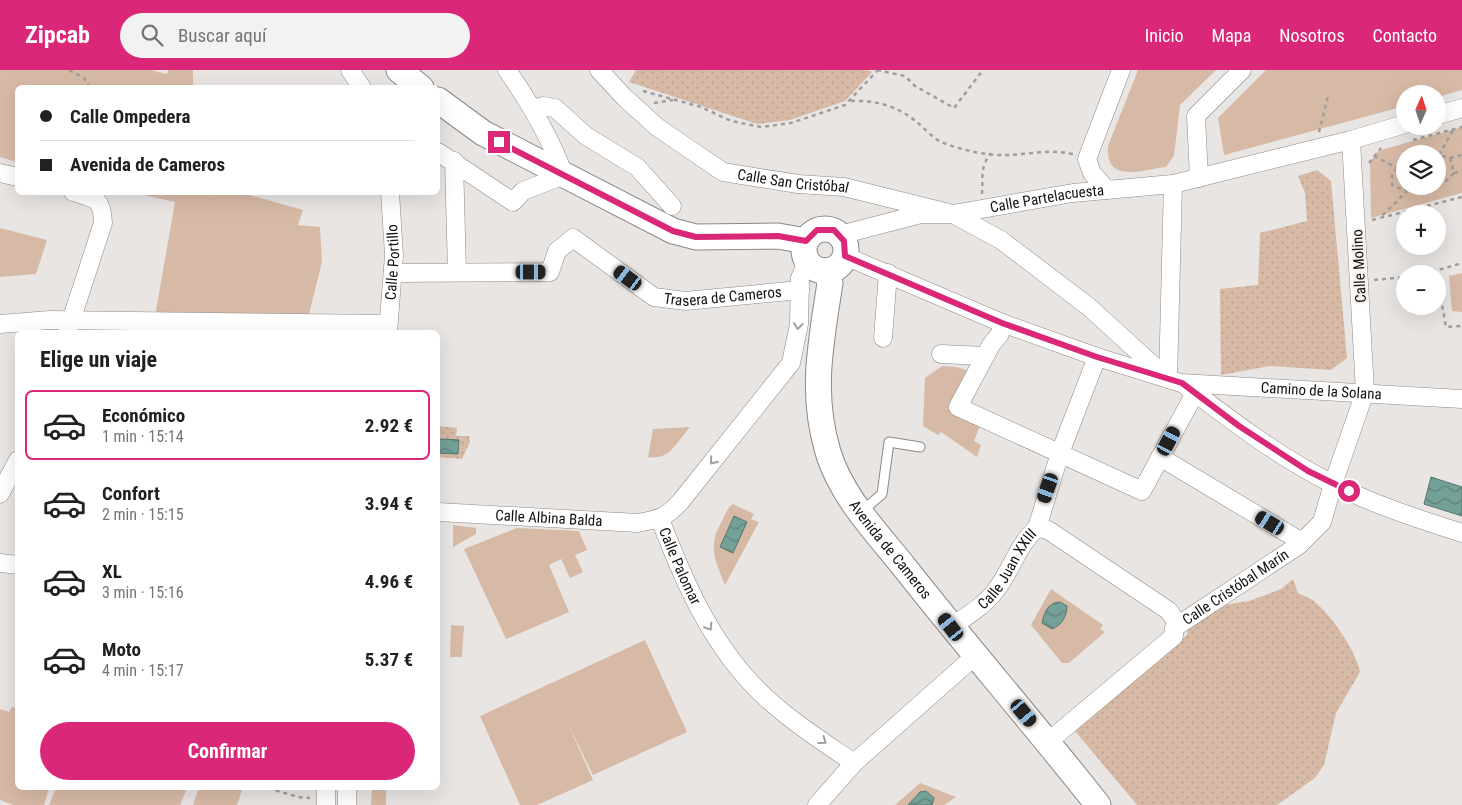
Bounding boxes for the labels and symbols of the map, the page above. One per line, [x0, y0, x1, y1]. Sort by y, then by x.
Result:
north arrow [1396, 85, 1446, 135]
route end [488, 131, 510, 153]
street label: Calle San Cristóbal [736, 165, 851, 197]
street label: Calle Partelacuesta [989, 181, 1105, 216]
street label: Calle Portillo [382, 224, 403, 301]
street label: Calle Molino [1348, 229, 1370, 303]
car [611, 263, 644, 293]
car [516, 265, 546, 280]
street label: Trasera de Cameros [663, 283, 783, 310]
one-way arrow [793, 323, 804, 331]
street label: Camino de la Solana [1260, 379, 1382, 403]
car [1155, 424, 1182, 458]
one-way arrow [710, 455, 719, 464]
car [1036, 471, 1059, 505]
route start [1338, 480, 1360, 502]
street label: Avenida de Cameros [845, 497, 935, 603]
street label: Calle Albina Balda [495, 506, 603, 530]
car [1253, 509, 1286, 537]
street label: Calle Palomar [655, 525, 705, 608]
street label: Calle Juan XXIII [974, 525, 1040, 613]
street label: Calle Cristóbal Marín [1179, 545, 1292, 629]
car [935, 611, 966, 643]
one-way arrow [703, 622, 713, 631]
car [1008, 697, 1039, 729]
one-way arrow [817, 735, 827, 744]

